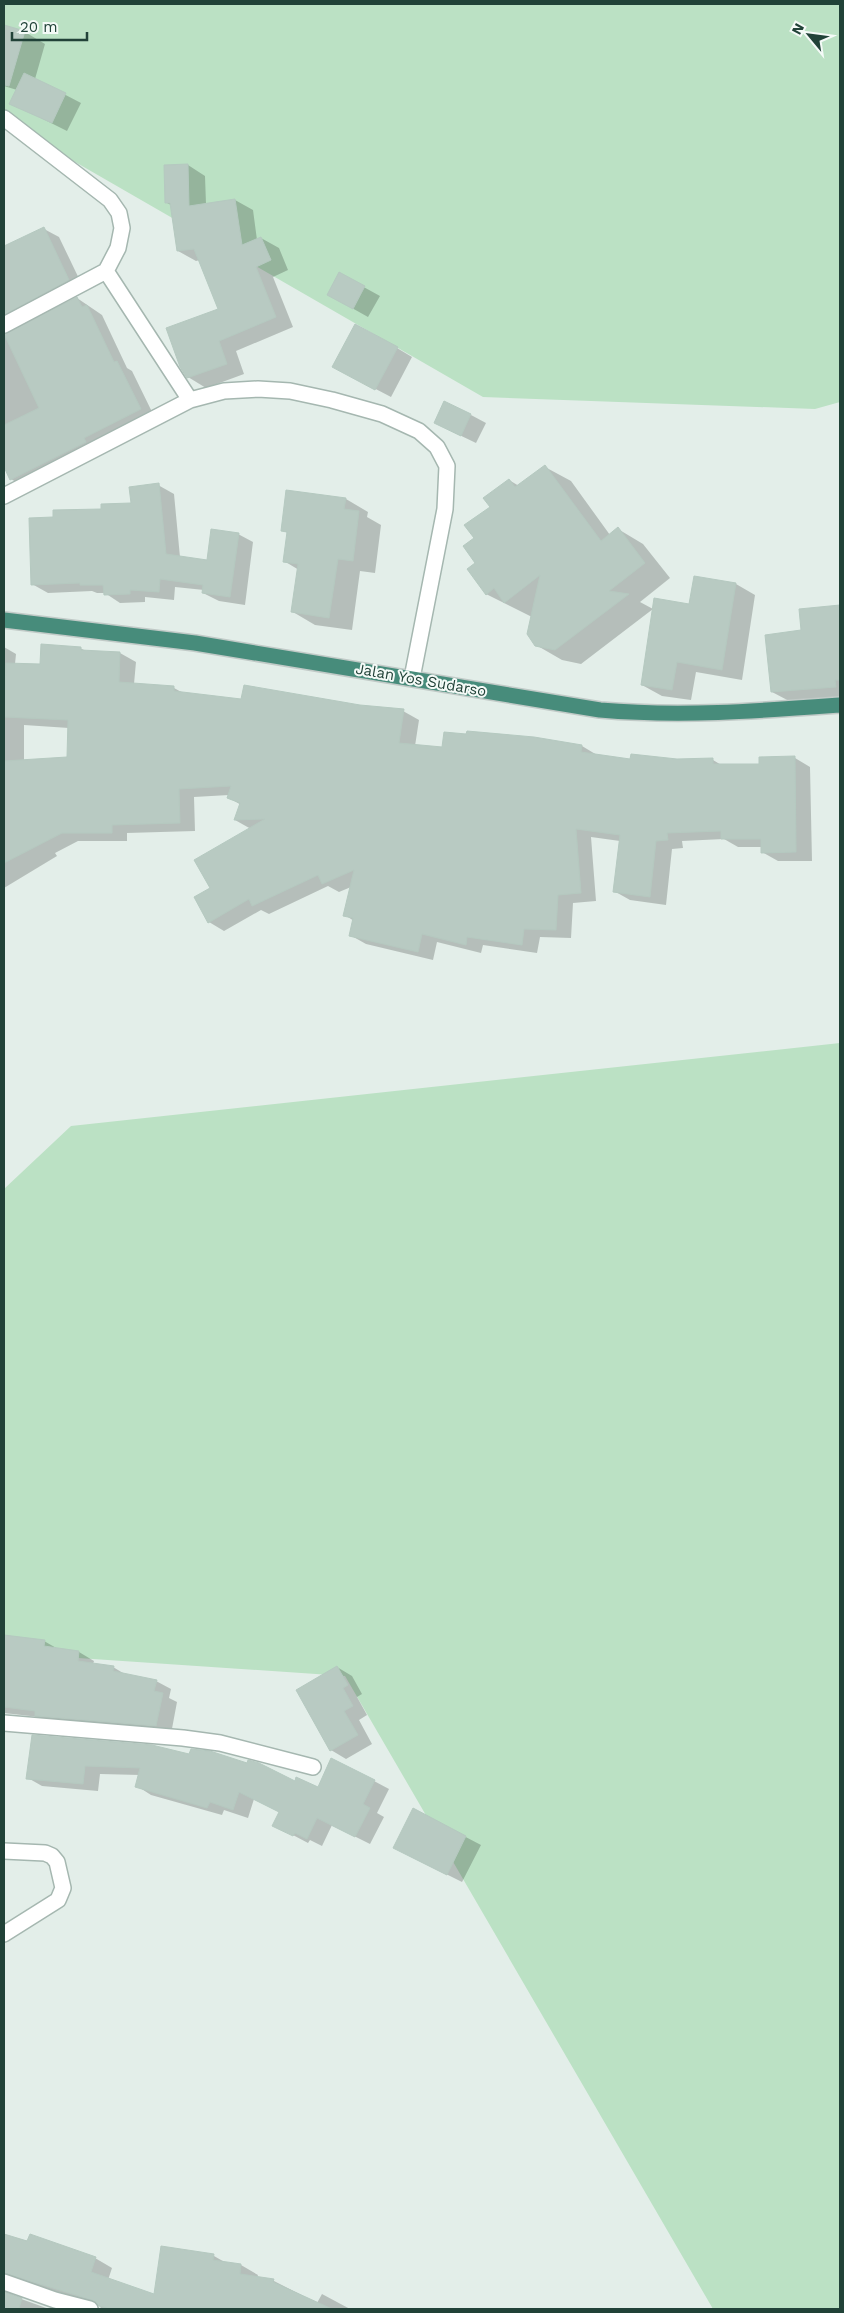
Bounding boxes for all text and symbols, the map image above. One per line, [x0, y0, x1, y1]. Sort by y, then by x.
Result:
scale bar [12, 10, 88, 42]
north arrow [784, 10, 834, 60]
text: 20 m [20, 18, 58, 36]
text: N [788, 20, 807, 37]
street label: Jalan Yos Sudarso [354, 660, 488, 700]

